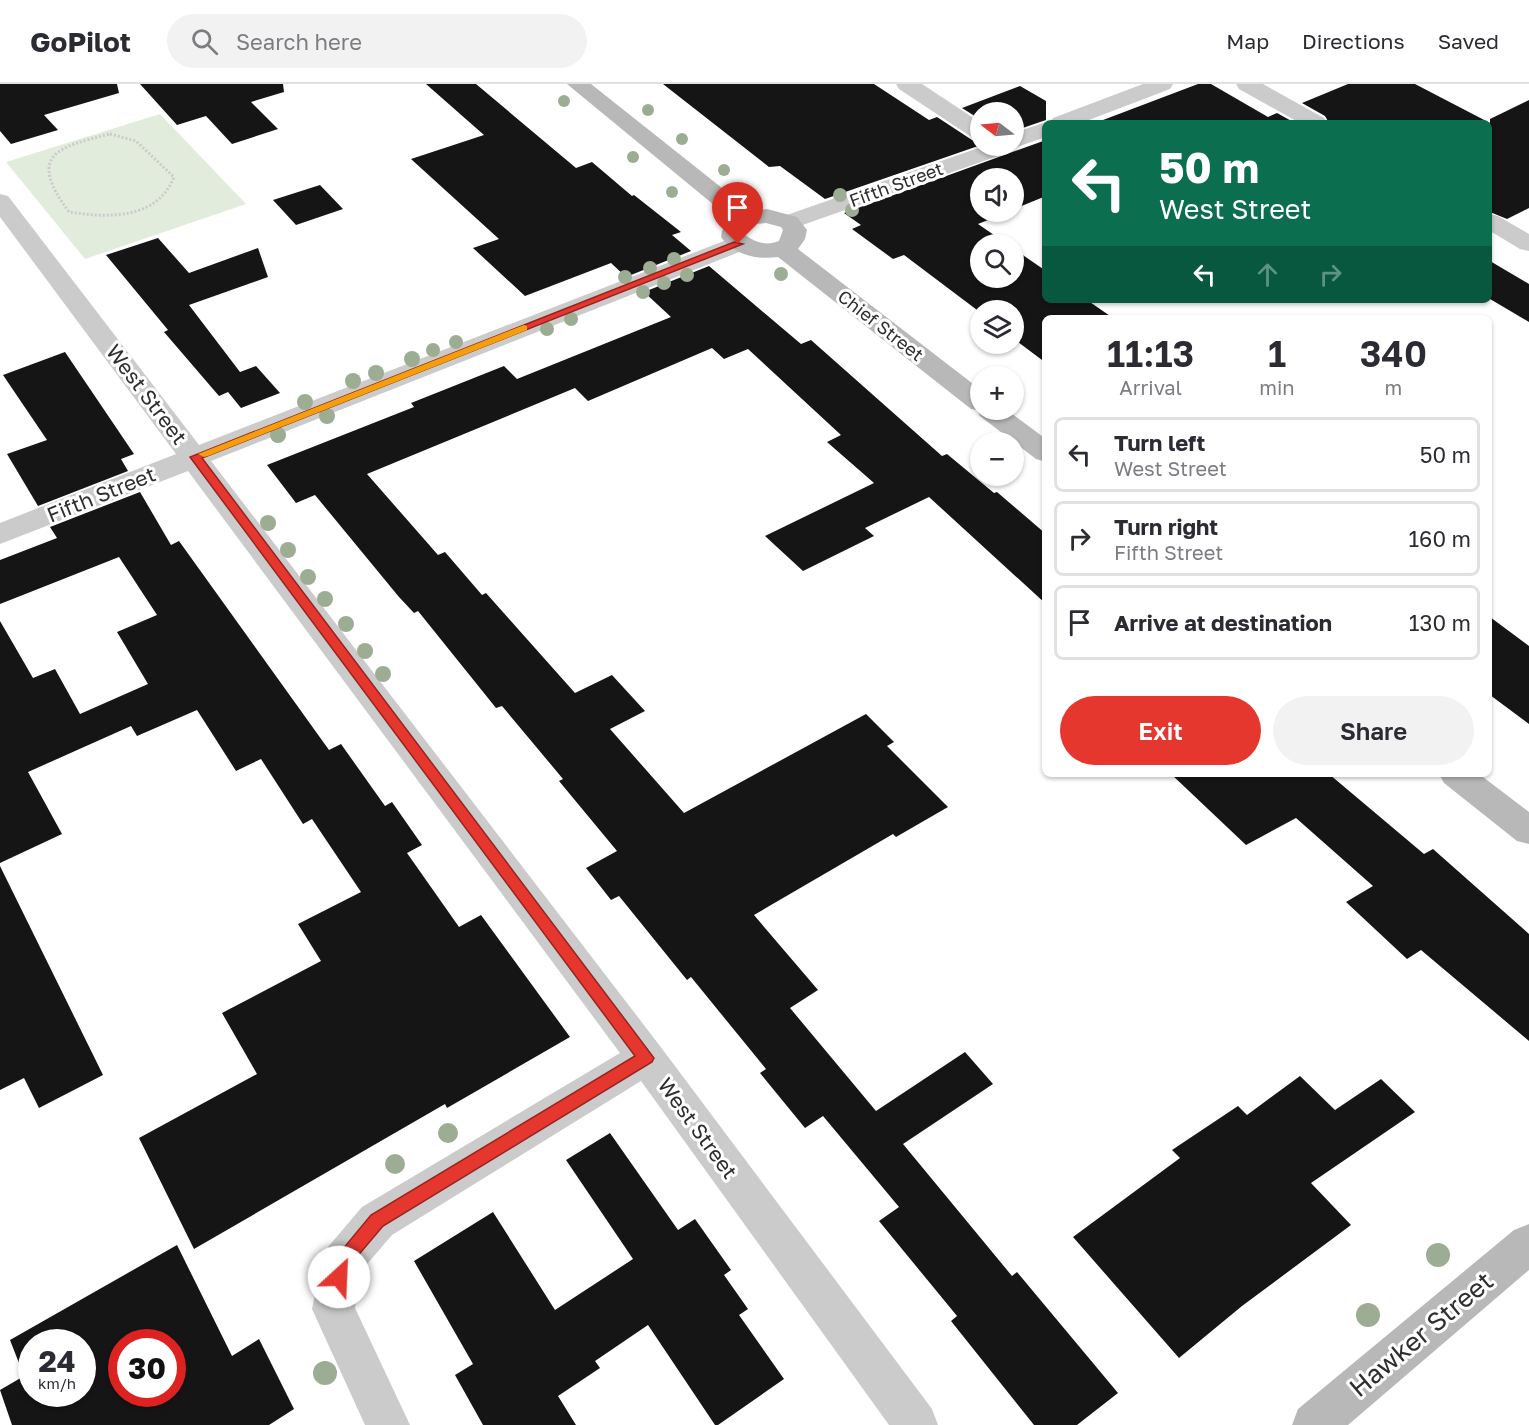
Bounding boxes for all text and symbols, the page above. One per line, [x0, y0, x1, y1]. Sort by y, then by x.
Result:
search box [167, 14, 587, 68]
text: GoPilot [30, 25, 131, 58]
icon: search [188, 25, 221, 58]
text: Search here [236, 28, 362, 55]
text: Map [1226, 28, 1269, 54]
text: Directions [1302, 28, 1405, 54]
text: Saved [1438, 28, 1499, 54]
north arrow [970, 102, 1024, 156]
map controls [970, 102, 1024, 486]
text: 50 m [1159, 142, 1259, 192]
icon: left [1060, 144, 1138, 222]
street label: Fifth Street [846, 157, 946, 211]
button: sound [970, 168, 1024, 222]
pin [712, 182, 763, 244]
icon: arrive [721, 191, 754, 224]
text: West Street [1159, 193, 1311, 225]
button: search [970, 234, 1024, 288]
icon: left [1188, 258, 1221, 291]
icon: ahead [1251, 258, 1284, 291]
icon: right [1314, 258, 1347, 291]
street label: Chief Street [834, 285, 928, 365]
button: layers [970, 300, 1024, 354]
text: 11:13 [1107, 332, 1194, 375]
text: 1 [1268, 332, 1286, 375]
text: 340 [1360, 332, 1427, 375]
street label: West Street [101, 339, 193, 449]
button: + [970, 366, 1024, 420]
text: Arrival [1119, 375, 1182, 399]
text: min [1259, 375, 1295, 399]
text: m [1384, 375, 1402, 399]
text: Turn left [1114, 429, 1205, 456]
button: − [970, 432, 1024, 486]
icon: left [1063, 438, 1096, 471]
text: 50 m [1420, 441, 1471, 468]
text: West Street [1114, 456, 1227, 480]
street label: Fifth Street [43, 460, 159, 528]
text: Turn right [1114, 513, 1218, 540]
icon: right [1063, 522, 1096, 555]
text: 160 m [1408, 525, 1471, 552]
text: Fifth Street [1114, 540, 1223, 564]
icon: arrive [1063, 606, 1096, 639]
text: Arrive at destination [1114, 609, 1332, 636]
text: 130 m [1409, 609, 1471, 636]
button: Exit [1060, 696, 1261, 765]
button: Share [1273, 696, 1474, 765]
street label: West Street [653, 1072, 743, 1184]
position arrow [307, 1245, 371, 1309]
street label: Hawker Street [1343, 1265, 1499, 1403]
speed limit sign: 30 [108, 1329, 186, 1407]
text: 24 [38, 1343, 76, 1379]
text: km/h [38, 1374, 76, 1392]

